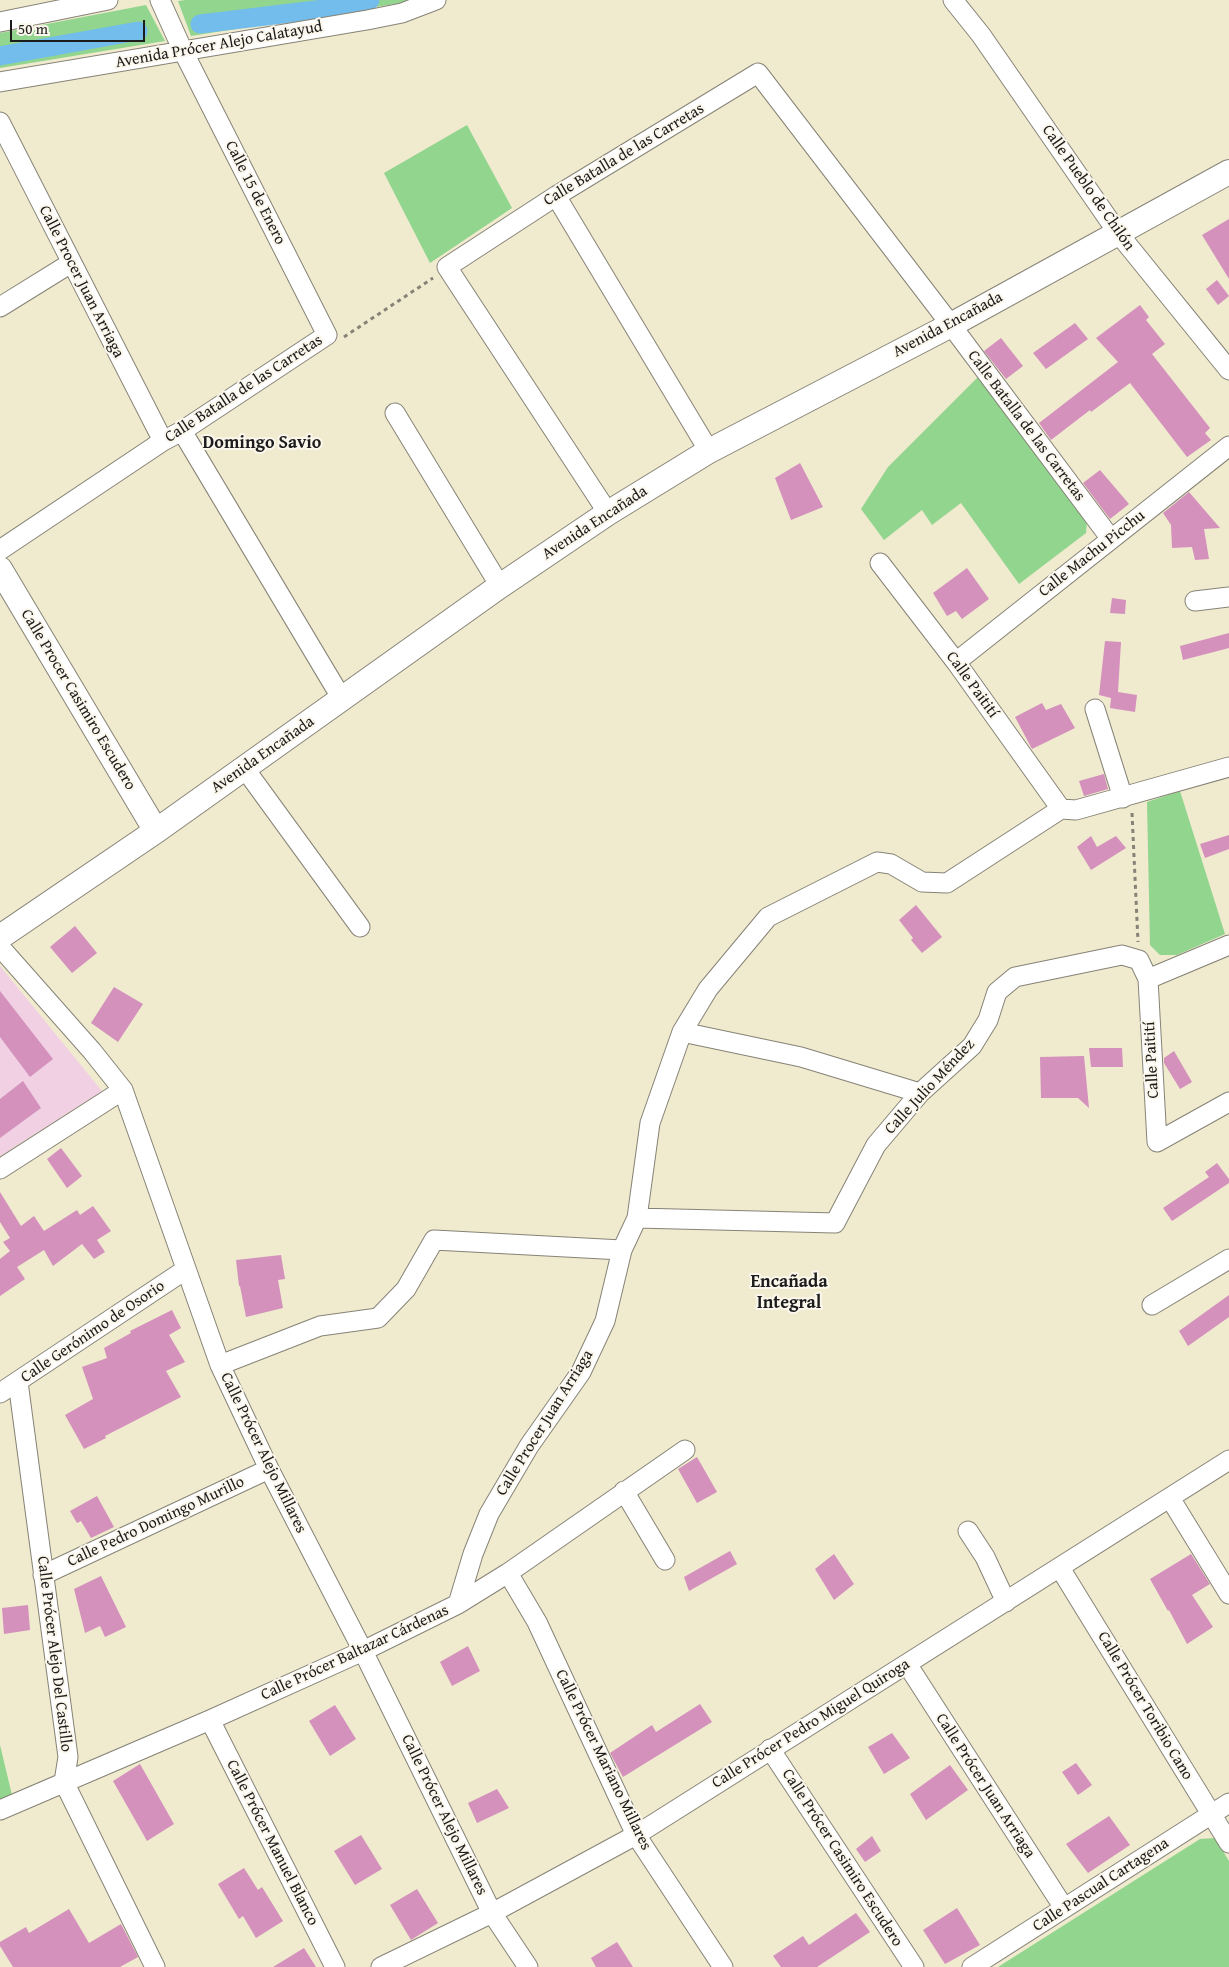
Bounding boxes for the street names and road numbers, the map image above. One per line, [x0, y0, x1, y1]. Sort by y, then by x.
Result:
street label: Avenida Prócer Alejo Calatayud [114, 17, 324, 73]
street label: Calle Batalla de las Carretas [540, 99, 708, 211]
street label: Calle Pueblo de Chilón [1037, 122, 1139, 254]
street label: Calle 15 de Enero [221, 138, 289, 248]
street label: Calle Procer Juan Arriaga [34, 203, 128, 361]
street label: Avenida Encañada [890, 288, 1006, 362]
street label: Calle Batalla de las Carretas [162, 331, 326, 447]
street label: Calle Batalla de las Carretas [963, 347, 1089, 505]
street label: Avenida Encañada [539, 482, 651, 564]
street label: Calle Machu Picchu [1035, 507, 1149, 601]
street label: Calle Procer Casimiro Escudero [16, 606, 140, 794]
street label: Calle Paitití [942, 648, 1002, 722]
street label: Avenida Encañada [208, 712, 318, 798]
street label: Calle Paitití [1140, 1021, 1164, 1099]
street label: Calle Julio Méndez [881, 1035, 979, 1139]
street label: Calle Gerónimo de Osorio [17, 1277, 169, 1387]
street label: Calle Procer Juan Arriaga [492, 1347, 598, 1499]
street label: Calle Prócer Alejo Millares [216, 1370, 310, 1536]
street label: Calle Pedro Domingo Murillo [64, 1473, 248, 1571]
street label: Calle Prócer Alejo Del Castillo [32, 1555, 76, 1753]
street label: Calle Prócer Baltazar Cárdenas [258, 1601, 452, 1705]
street label: Calle Prócer Toribio Cano [1093, 1628, 1197, 1784]
street label: Calle Prócer Pedro Miguel Quiroga [709, 1655, 913, 1793]
street label: Calle Prócer Mariano Millares [551, 1666, 655, 1854]
street label: Calle Prócer Juan Arriaga [931, 1710, 1039, 1862]
street label: Calle Prócer Alejo Millares [397, 1732, 491, 1898]
street label: Calle Prócer Manuel Blanco [222, 1757, 322, 1929]
street label: Calle Prócer Casimiro Escudero [777, 1766, 907, 1950]
street label: Calle Pascual Cartagena [1029, 1834, 1173, 1936]

